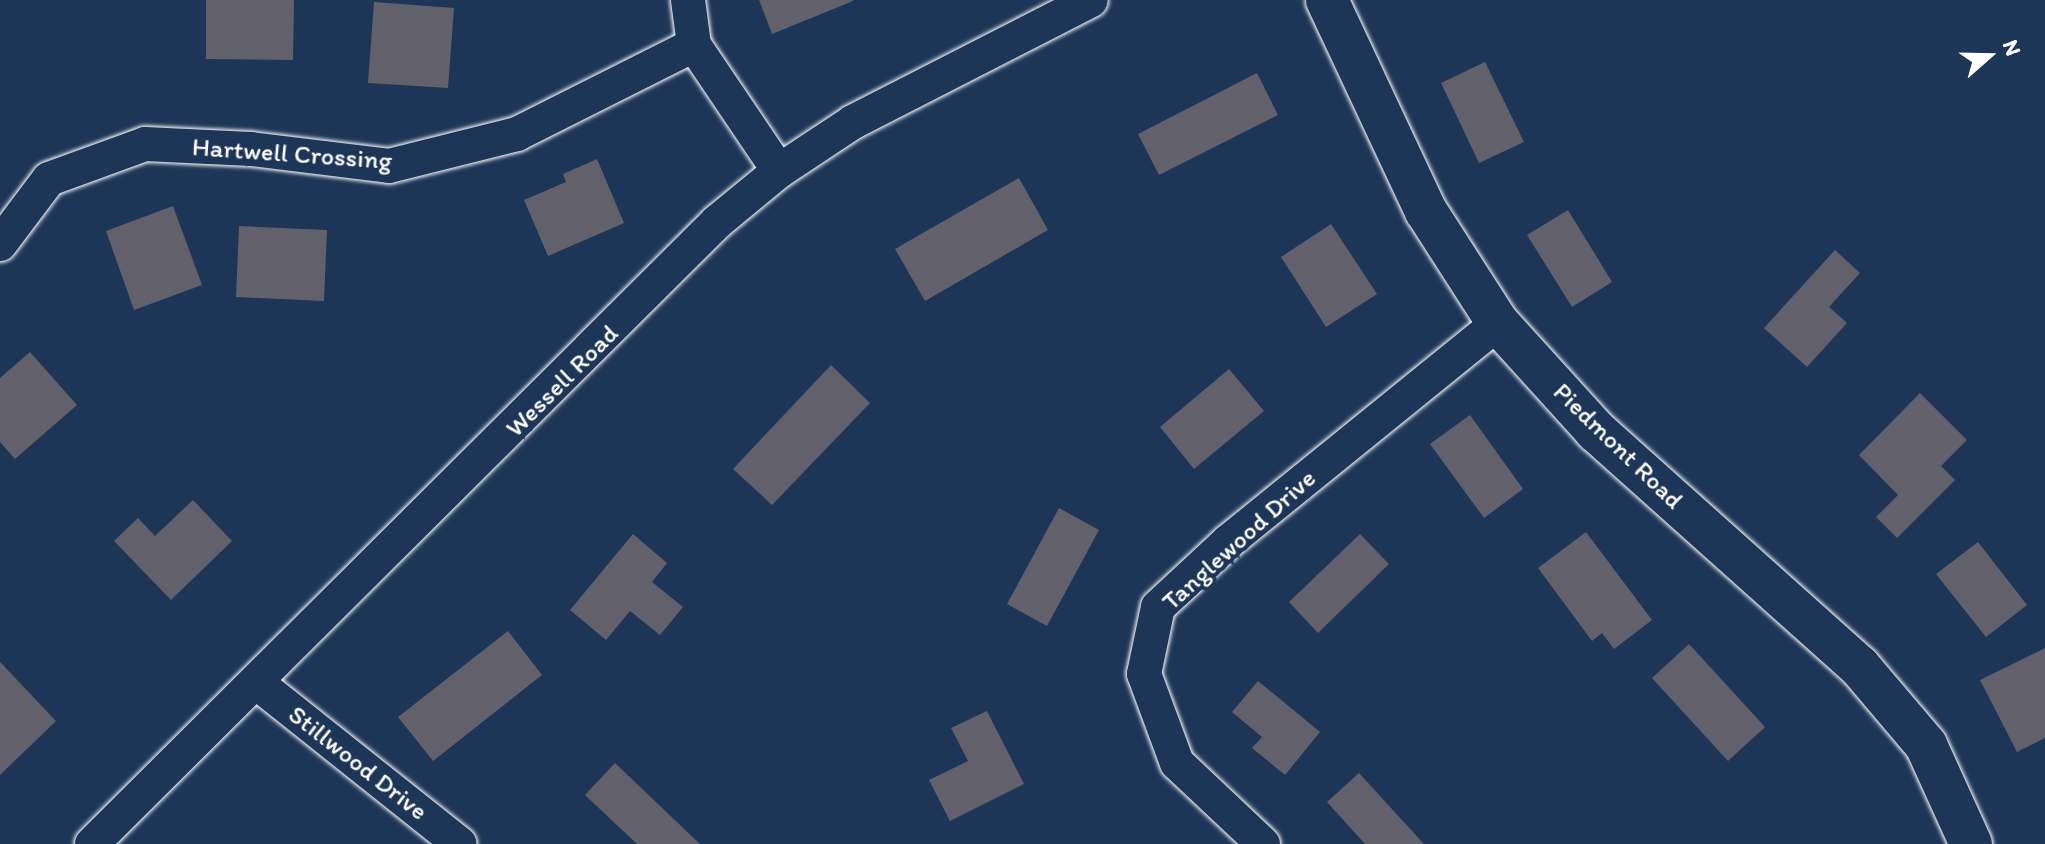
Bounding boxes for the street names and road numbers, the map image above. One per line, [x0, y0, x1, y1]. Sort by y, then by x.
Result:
street label: Hartwell Crossing [191, 131, 393, 177]
street label: Wessell Road [499, 318, 625, 444]
street label: Piedmont Road [1546, 376, 1690, 516]
street label: Tanglewood Drive [1156, 463, 1322, 617]
street label: Stillwood Drive [282, 699, 434, 827]

